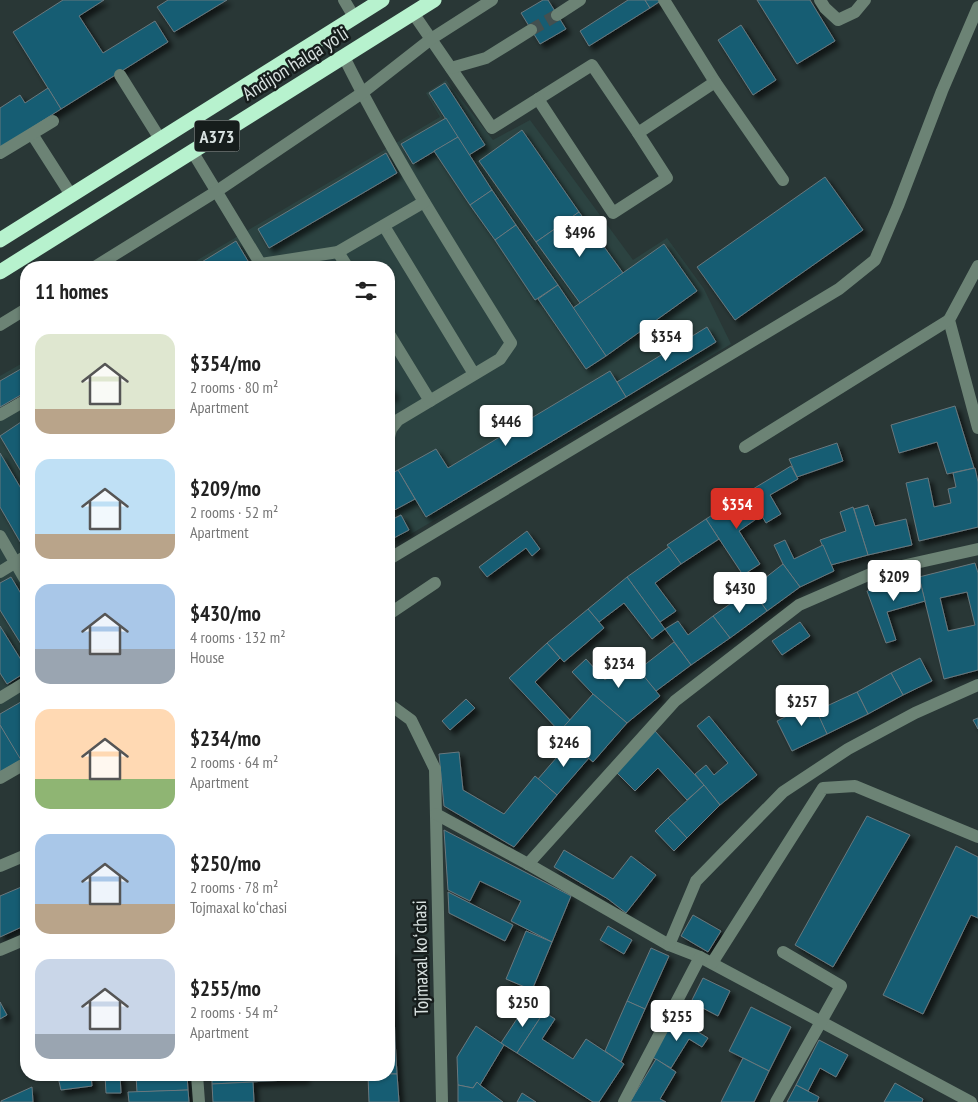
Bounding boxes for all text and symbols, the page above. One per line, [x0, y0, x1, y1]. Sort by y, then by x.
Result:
street label: Andijon halqa yo‘li [238, 21, 352, 105]
road number: A373 [194, 120, 240, 152]
pin: $496 [550, 216, 610, 258]
text: $496 [565, 222, 595, 242]
icon: filters [352, 277, 380, 305]
text: 11 homes [35, 278, 108, 305]
pin: $354 [636, 320, 696, 362]
text: $354 [651, 326, 681, 346]
text: $354/mo [190, 350, 261, 377]
icon: home [75, 354, 135, 414]
text: 2 rooms · 80 m² [190, 377, 278, 397]
text: Apartment [190, 397, 249, 417]
pin: $446 [476, 404, 536, 447]
text: $446 [491, 411, 521, 431]
text: $209/mo [190, 475, 261, 502]
icon: home [75, 479, 135, 539]
pin: $354 [707, 488, 767, 530]
text: $354 [722, 494, 752, 514]
text: 2 rooms · 52 m² [190, 502, 278, 522]
text: Apartment [190, 522, 249, 542]
pin: $209 [864, 560, 924, 602]
text: $209 [879, 566, 909, 586]
pin: $430 [710, 572, 770, 614]
text: $430 [725, 578, 755, 598]
text: $430/mo [190, 600, 261, 627]
icon: home [75, 604, 135, 664]
text: 4 rooms · 132 m² [190, 627, 286, 647]
pin: $234 [589, 646, 649, 689]
text: House [190, 647, 224, 667]
text: $234 [604, 653, 634, 673]
pin: $257 [772, 684, 832, 727]
text: $257 [787, 691, 817, 711]
text: $234/mo [190, 725, 261, 752]
pin: $246 [534, 726, 594, 768]
icon: home [75, 729, 135, 789]
text: $246 [549, 732, 579, 752]
text: 2 rooms · 64 m² [190, 752, 278, 772]
text: Apartment [190, 772, 249, 792]
text: $250/mo [190, 850, 261, 877]
icon: home [75, 854, 135, 914]
text: 2 rooms · 78 m² [190, 877, 278, 897]
text: Tojmaxal koʻchasi [190, 897, 287, 917]
street label: Tojmaxal koʻchasi [407, 900, 433, 1016]
text: $255/mo [190, 975, 261, 1002]
icon: home [75, 979, 135, 1039]
pin: $250 [493, 986, 553, 1028]
text: $250 [508, 992, 538, 1012]
pin: $255 [647, 1000, 707, 1042]
text: 2 rooms · 54 m² [190, 1002, 278, 1022]
text: $255 [662, 1006, 692, 1026]
text: Apartment [190, 1022, 249, 1042]

